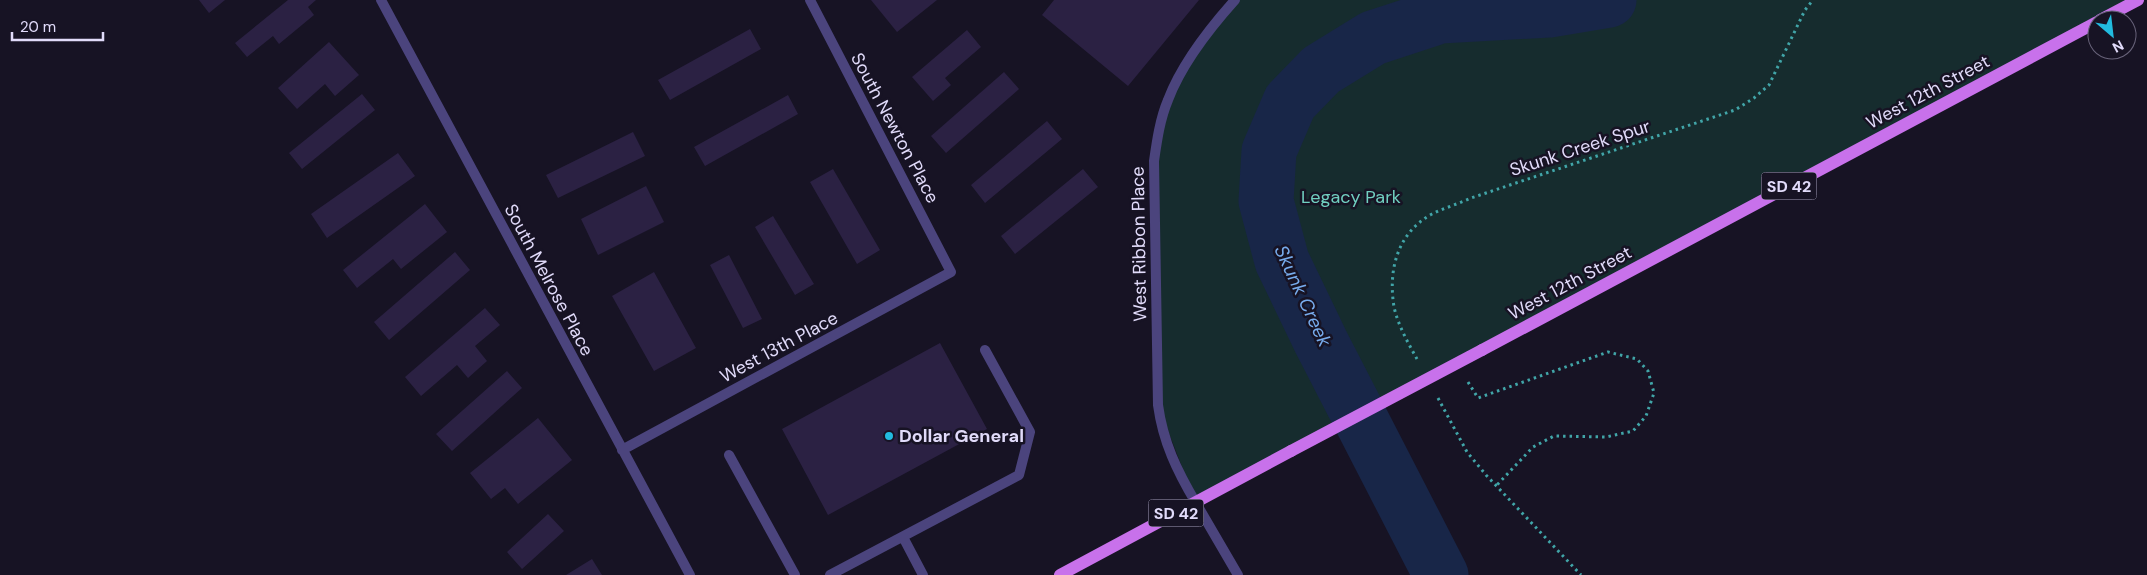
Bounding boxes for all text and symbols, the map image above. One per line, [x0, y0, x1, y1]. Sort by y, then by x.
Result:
scale bar [12, 10, 104, 42]
north arrow [2087, 10, 2137, 60]
text: 20 m [20, 17, 56, 37]
text: N [2109, 36, 2127, 57]
street label: South Newton Place [845, 49, 945, 207]
street label: West 12th Street [1862, 49, 1994, 135]
street label: Skunk Creek Spur [1507, 114, 1654, 182]
street label: West Ribbon Place [1126, 166, 1152, 322]
road number: SD 42 [1762, 172, 1816, 200]
park label: Legacy Park [1301, 185, 1401, 209]
street label: South Melrose Place [499, 200, 599, 360]
street label: West 12th Street [1504, 240, 1636, 326]
water label: Skunk Creek [1269, 241, 1338, 351]
street label: West 13th Place [716, 306, 842, 388]
place label: Dollar General [899, 424, 1024, 448]
marker: Dollar General [883, 430, 895, 442]
road number: SD 42 [1148, 499, 1204, 526]

